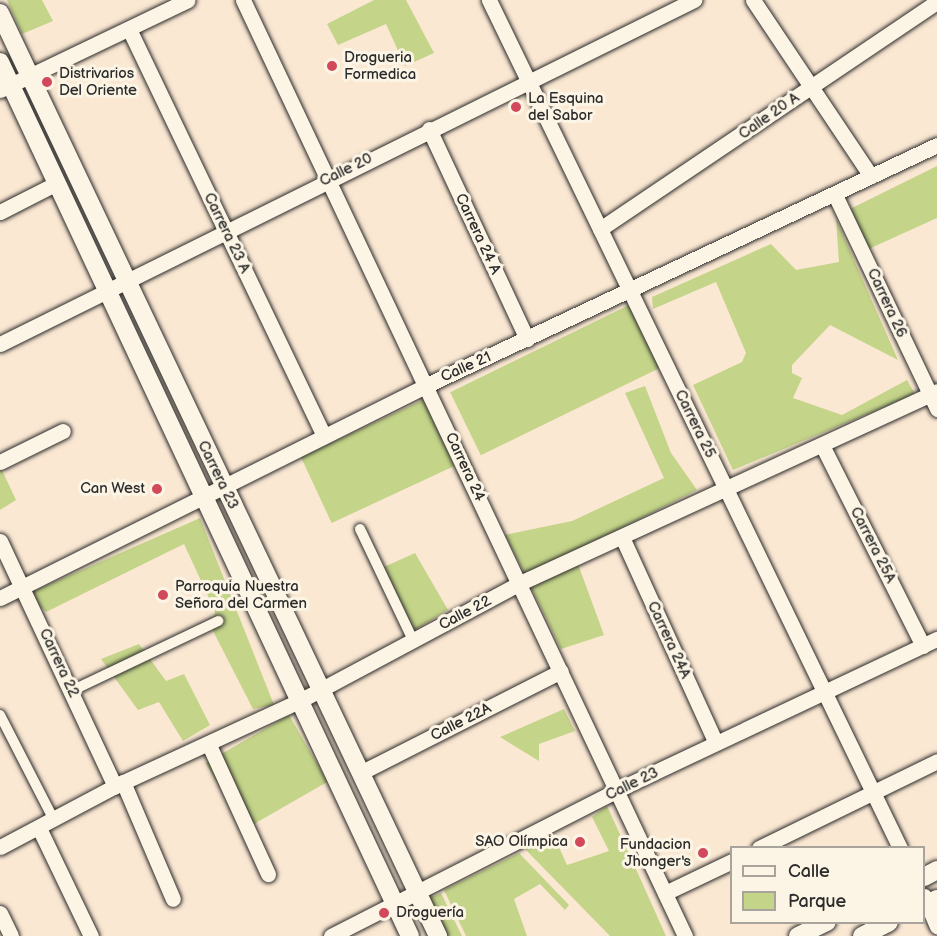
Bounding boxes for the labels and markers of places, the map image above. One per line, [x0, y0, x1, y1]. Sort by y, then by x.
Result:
place label: Drogueria Formedica [344, 48, 416, 83]
marker: Drogueria Formedica [325, 59, 339, 73]
place label: Distrivarios Del Oriente [59, 64, 137, 99]
marker: Distrivarios Del Oriente [40, 75, 54, 89]
place label: La Esquina del Sabor [528, 89, 604, 124]
marker: La Esquina del Sabor [509, 100, 523, 114]
place label: Can West [80, 480, 145, 498]
marker: Can West [150, 482, 164, 496]
place label: Parroquia Nuestra Señora del Carmen [175, 577, 307, 612]
marker: Parroquia Nuestra Señora del Carmen [156, 588, 170, 602]
place label: SAO Olímpica [475, 833, 568, 851]
marker: SAO Olímpica [573, 835, 587, 849]
place label: Fundacion Jhonger's [620, 835, 691, 870]
marker: Fundacion Jhonger's [696, 846, 710, 860]
place label: Droguería [396, 904, 464, 922]
marker: Droguería [377, 906, 391, 920]

